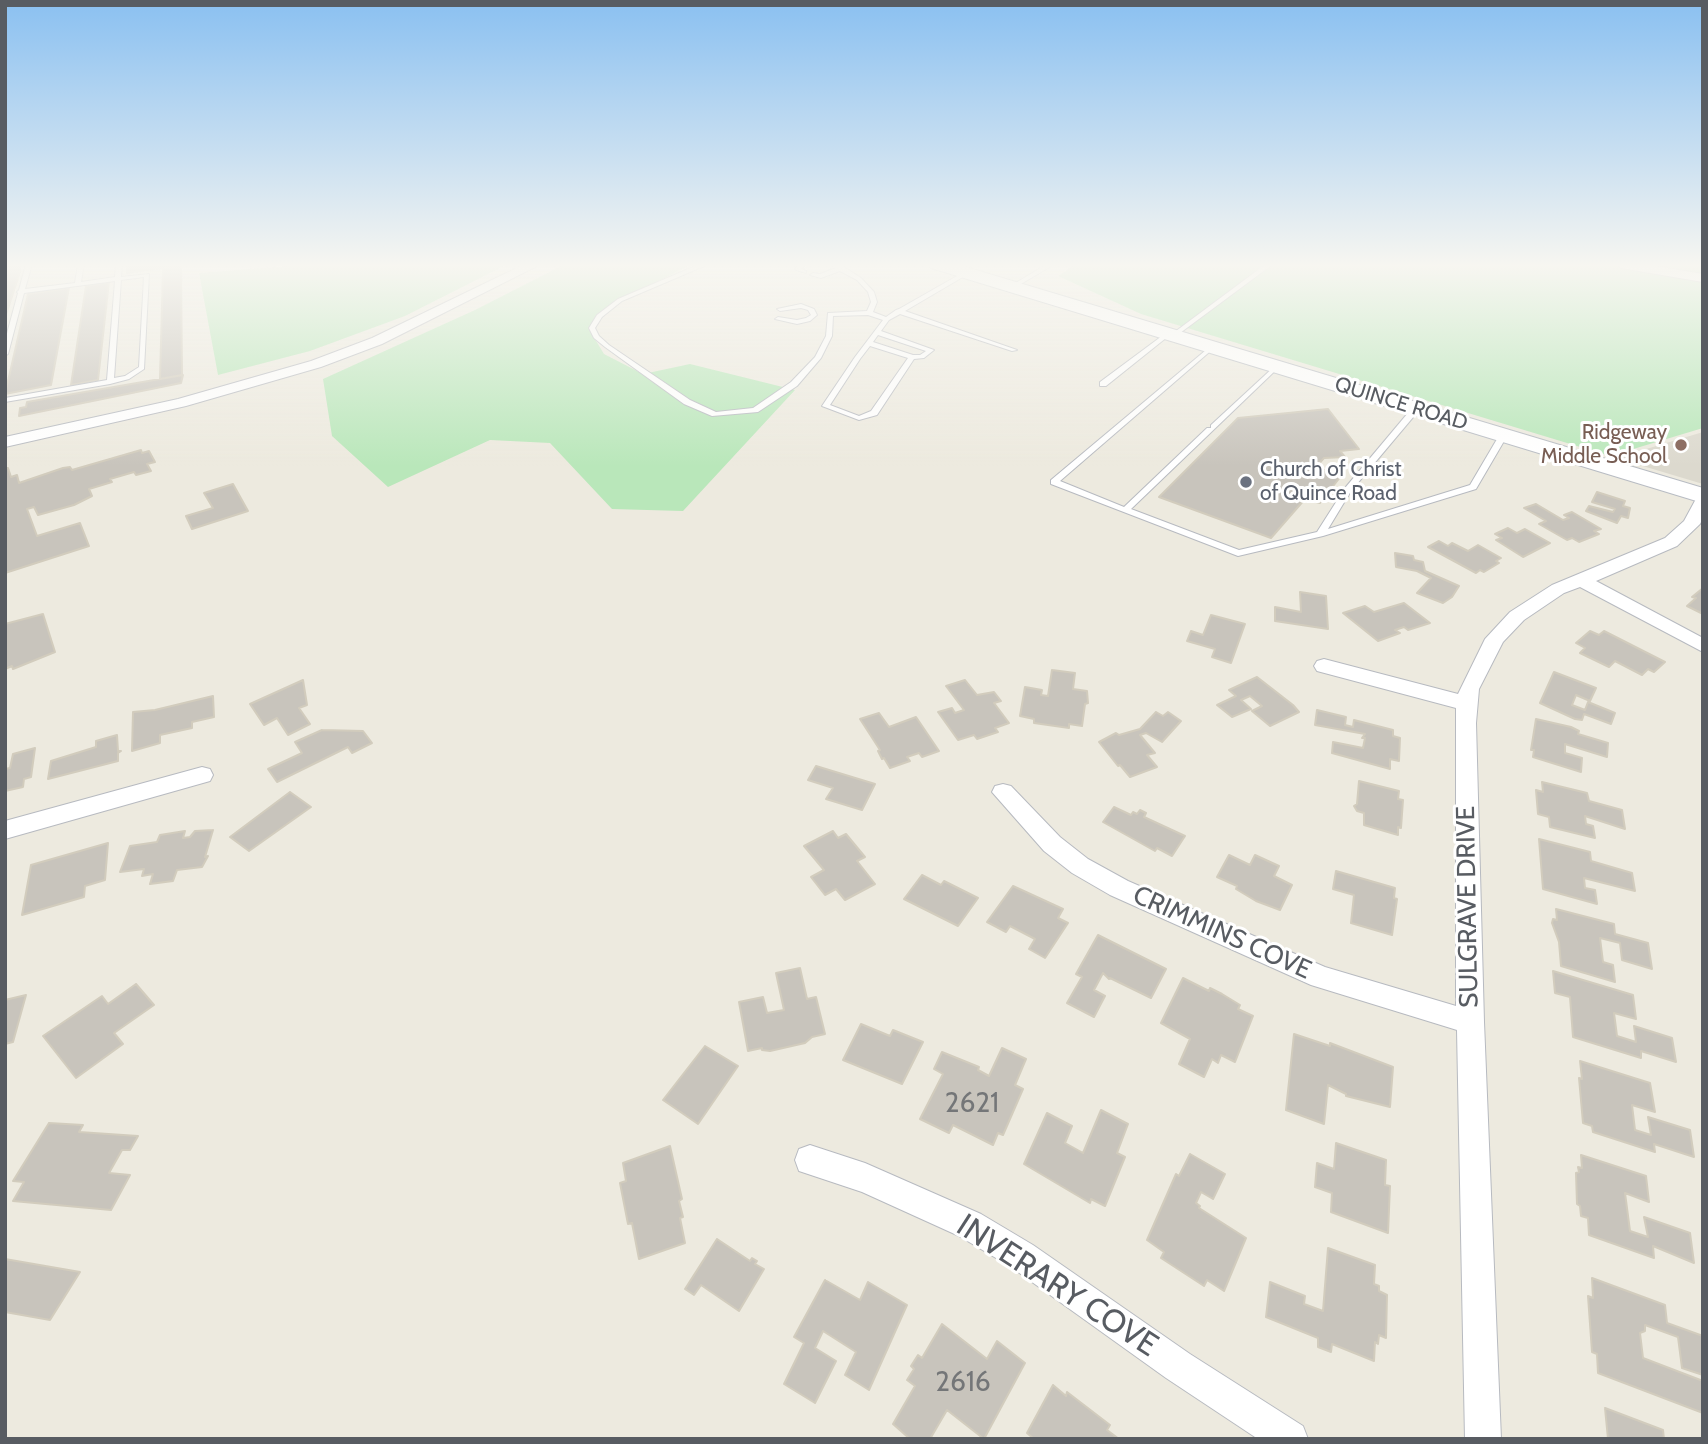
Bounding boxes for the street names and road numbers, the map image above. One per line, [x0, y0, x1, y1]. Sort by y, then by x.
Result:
street label: QUINCE ROAD [1332, 372, 1470, 436]
street label: SULGRAVE DRIVE [1451, 806, 1485, 1008]
street label: CRIMMINS COVE [1128, 880, 1316, 986]
street label: INVERARY COVE [949, 1207, 1165, 1365]

